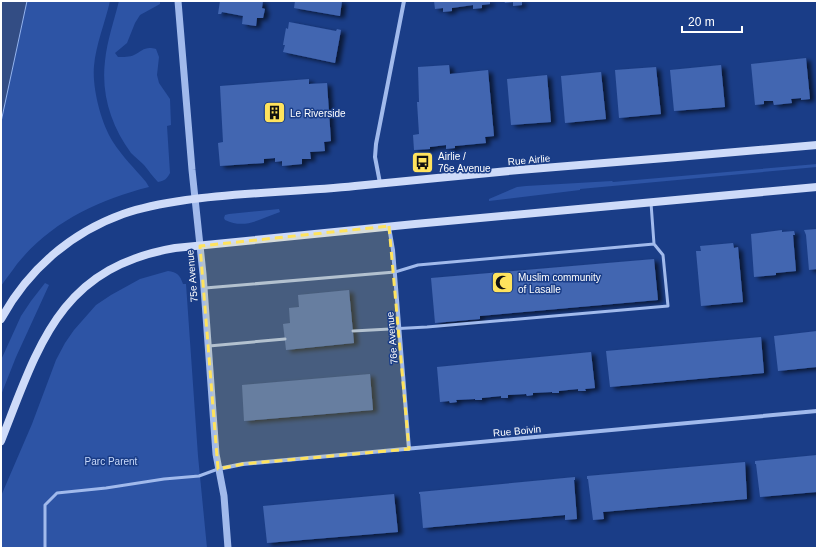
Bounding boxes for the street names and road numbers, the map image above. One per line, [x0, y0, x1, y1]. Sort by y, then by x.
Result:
street label: Rue Airlie [507, 153, 551, 167]
street label: 75e Avenue [184, 249, 200, 303]
street label: 76e Avenue [384, 311, 400, 365]
street label: Rue Boivin [492, 423, 542, 439]

